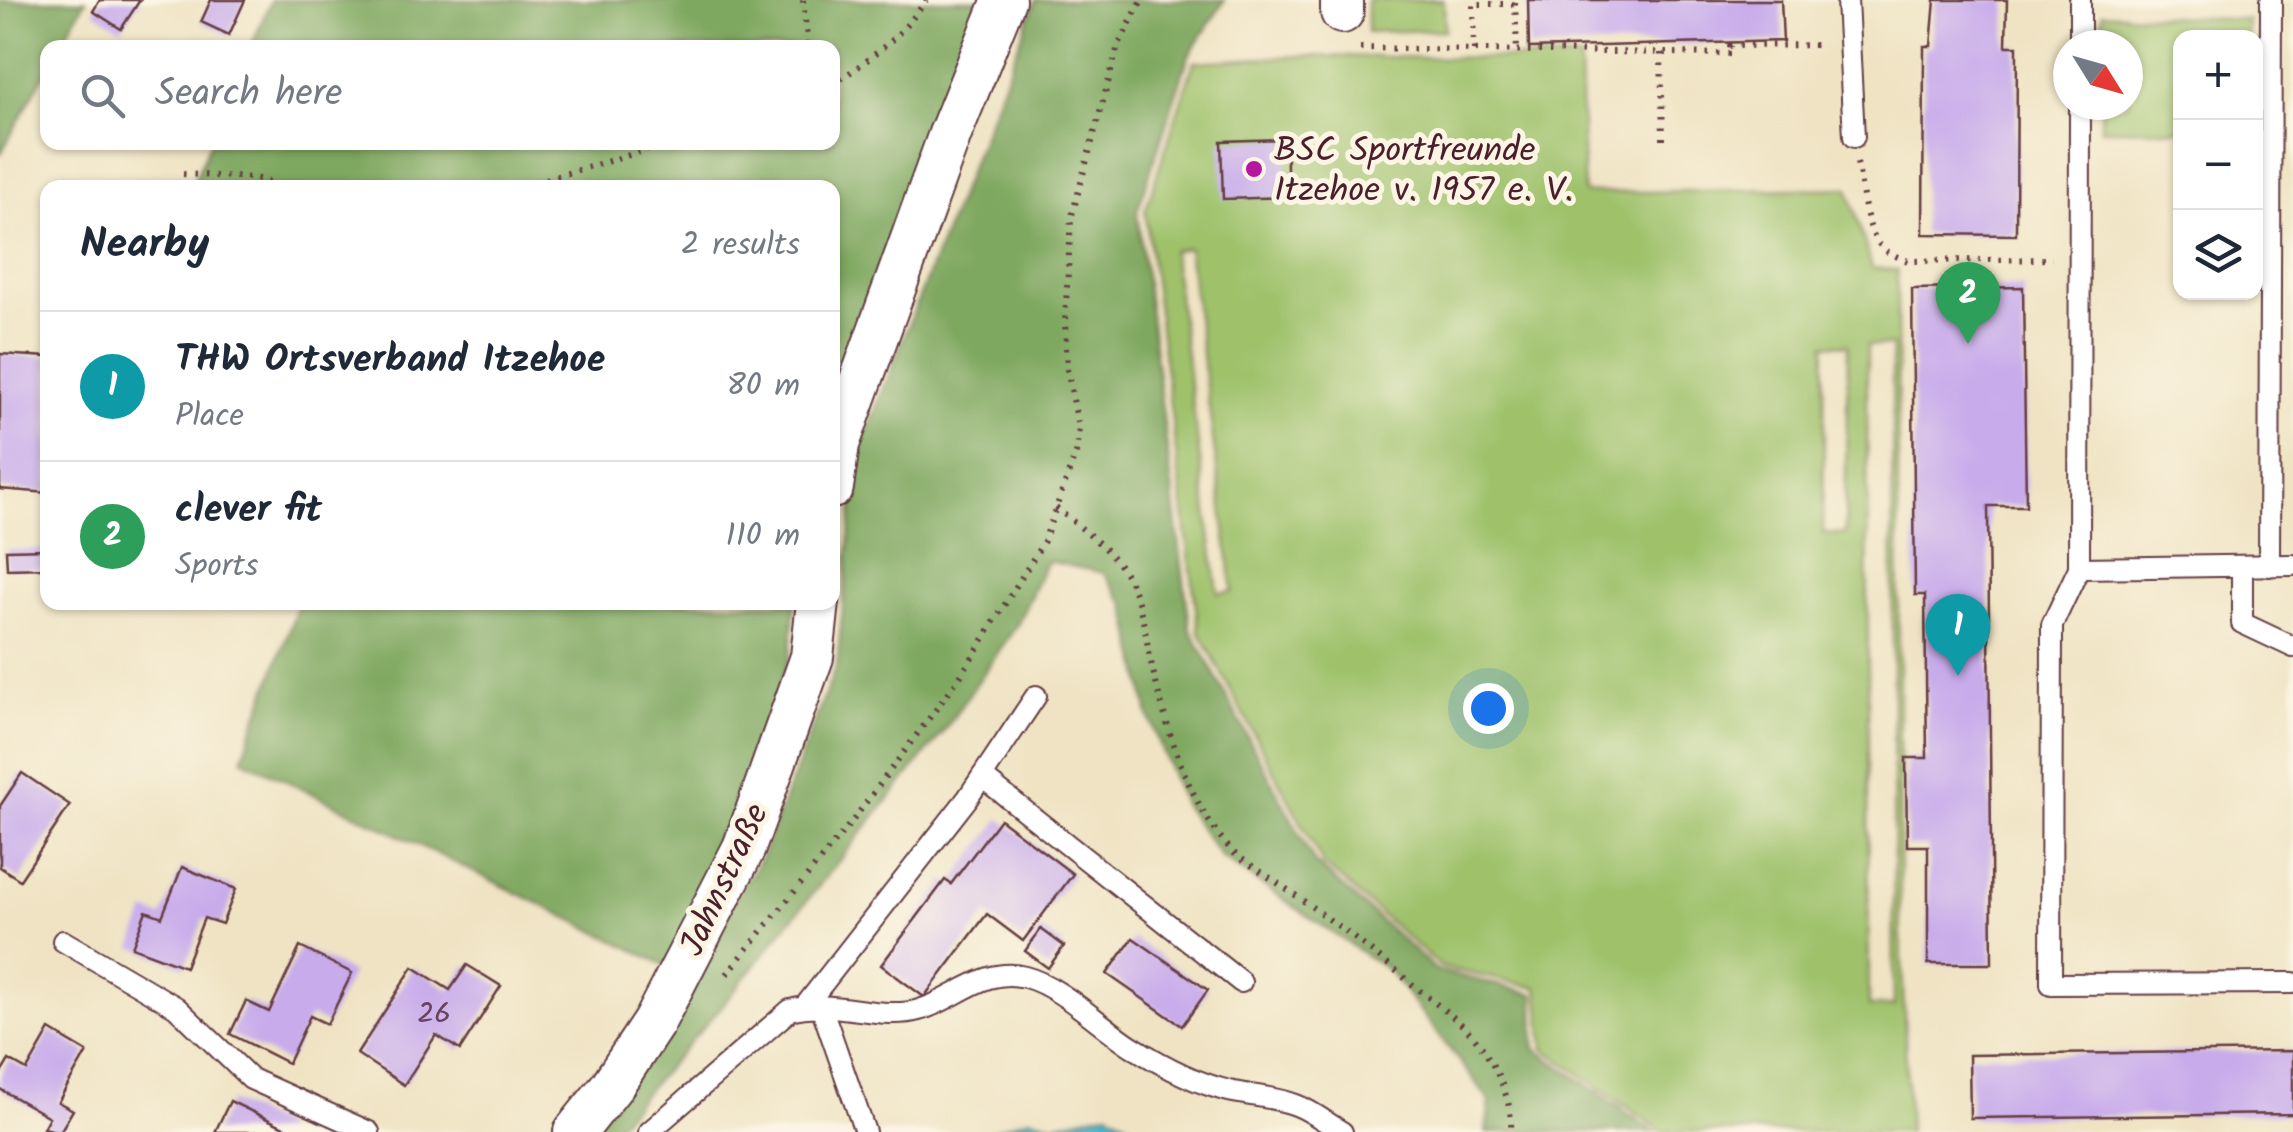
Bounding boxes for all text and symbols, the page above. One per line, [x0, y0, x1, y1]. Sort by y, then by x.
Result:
north arrow [2053, 30, 2143, 120]
map controls [2173, 30, 2263, 300]
button: + [2173, 30, 2263, 120]
search box [40, 40, 840, 150]
text: Search here [155, 65, 342, 125]
icon: search [75, 68, 130, 123]
button: − [2173, 120, 2263, 210]
place label: BSC Sportfreunde Itzehoe v. 1957 e. V. [1274, 124, 1573, 220]
marker: BSC Sportfreunde Itzehoe v. 1957 e. V. [1243, 158, 1265, 180]
button: layers [2173, 210, 2263, 300]
text: Nearby [80, 212, 209, 279]
text: 2 results [681, 220, 800, 271]
pin: 2 [1936, 262, 2000, 344]
text: THW Ortsverband Itzehoe [175, 331, 605, 391]
text: 1 [108, 361, 117, 412]
text: 80 m [726, 361, 800, 412]
text: Place [175, 391, 244, 442]
text: clever fit [175, 481, 322, 541]
text: 2 [103, 511, 122, 562]
text: 110 m [726, 511, 800, 562]
text: Sports [175, 541, 258, 592]
pin: 1 [1926, 594, 1990, 676]
your location [1463, 683, 1514, 734]
street label: Jahnstraße [666, 794, 786, 966]
house number: 26 [417, 991, 451, 1039]

